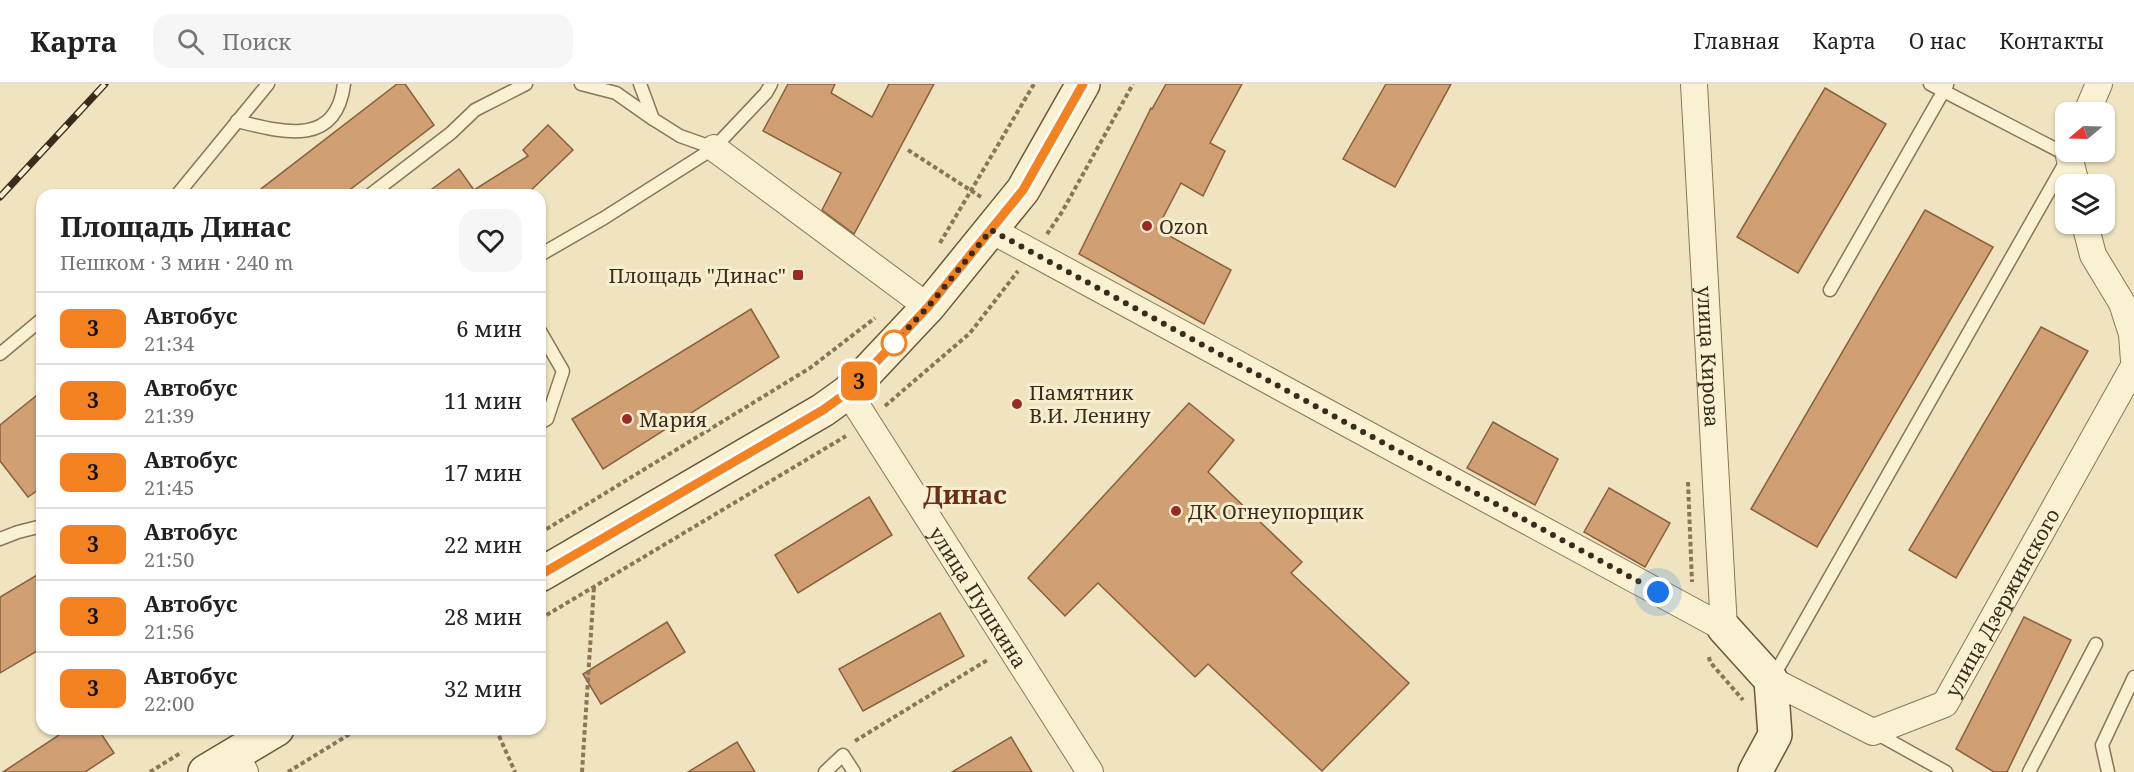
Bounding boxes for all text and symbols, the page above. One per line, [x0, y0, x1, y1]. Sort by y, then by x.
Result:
search box [153, 14, 573, 68]
text: Карта [30, 22, 117, 60]
icon: search [174, 25, 207, 58]
text: Поиск [222, 26, 291, 56]
text: Главная [1693, 27, 1780, 55]
text: Карта [1813, 27, 1876, 55]
text: О нас [1909, 27, 1966, 55]
text: Контакты [1999, 27, 2104, 55]
north arrow [2055, 102, 2115, 162]
map controls [2055, 102, 2115, 234]
button: layers [2055, 174, 2115, 234]
text: Площадь Динас [60, 207, 291, 245]
button: heart [459, 209, 522, 272]
place label: Ozon [1159, 213, 1209, 240]
marker: Ozon [1140, 219, 1154, 233]
text: Пешком · 3 мин · 240 m [60, 249, 293, 276]
place label: Площадь "Динас" [609, 262, 786, 289]
marker: Площадь "Динас" [791, 268, 805, 282]
street label: улица Кирова [1692, 285, 1726, 428]
text: Автобус [144, 300, 237, 330]
text: 6 мин [456, 313, 522, 343]
text: 3 [87, 314, 99, 342]
text: 21:34 [144, 330, 194, 357]
unlabelled marker [881, 330, 907, 356]
line badge: 3 [840, 362, 878, 400]
text: 3 [853, 367, 865, 395]
text: Автобус [144, 372, 237, 402]
place label: Памятник В.И. Ленину [1029, 379, 1151, 429]
text: 11 мин [444, 385, 522, 415]
text: 3 [87, 386, 99, 414]
marker: Памятник В.И. Ленину [1010, 397, 1024, 411]
text: 21:39 [144, 402, 194, 429]
place label: Мария [639, 406, 707, 433]
marker: Мария [620, 412, 634, 426]
text: Автобус [144, 444, 237, 474]
text: 17 мин [444, 457, 522, 487]
text: 3 [87, 458, 99, 486]
text: 21:45 [144, 474, 194, 501]
district label: Динас [923, 476, 1007, 512]
place label: ДК Огнеупорщик [1188, 498, 1364, 525]
street label: улица Дзержинского [1938, 503, 2065, 702]
marker: ДК Огнеупорщик [1169, 504, 1183, 518]
text: Автобус [144, 516, 237, 546]
street label: улица Пушкина [923, 521, 1034, 673]
text: 22 мин [444, 529, 522, 559]
text: 3 [87, 530, 99, 558]
text: 21:50 [144, 546, 194, 573]
your location [1643, 577, 1673, 607]
text: Автобус [144, 588, 237, 618]
text: 28 мин [444, 601, 522, 631]
text: 3 [87, 602, 99, 630]
text: 21:56 [144, 618, 194, 645]
text: Автобус [144, 660, 237, 690]
text: 32 мин [444, 673, 522, 703]
text: 3 [87, 674, 99, 702]
text: 22:00 [144, 690, 194, 717]

